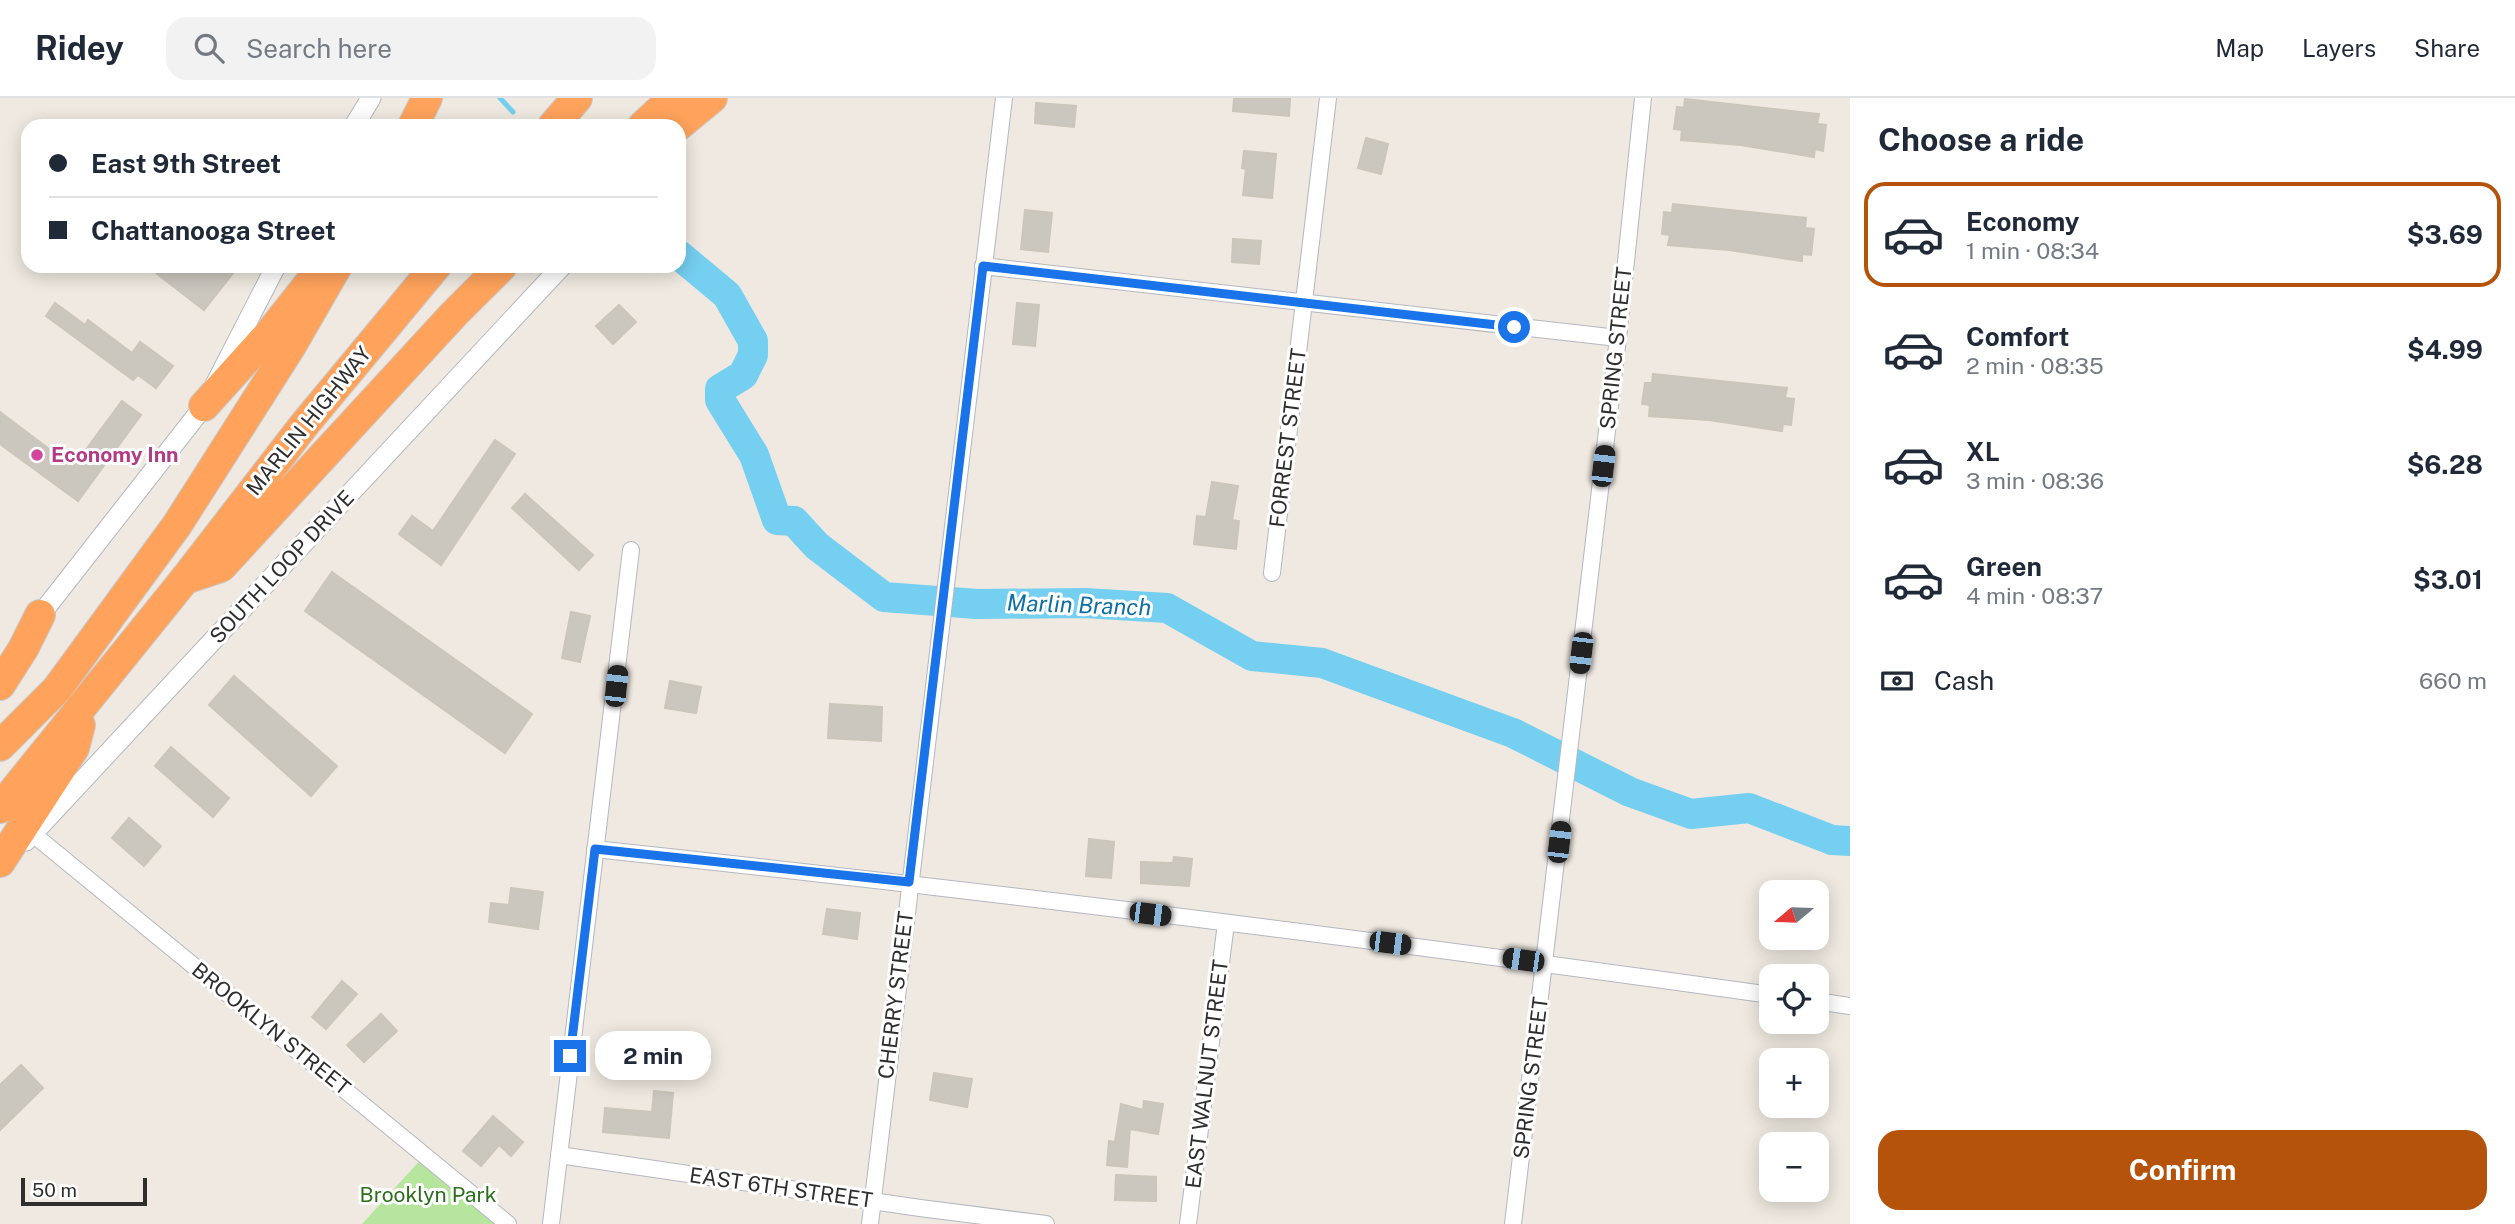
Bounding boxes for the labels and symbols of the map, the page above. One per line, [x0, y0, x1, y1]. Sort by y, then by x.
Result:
street label: SPRING STREET [1595, 265, 1636, 430]
route start [1498, 311, 1530, 343]
street label: MARLIN HIGHWAY [241, 341, 376, 500]
street label: FORREST STREET [1264, 347, 1311, 529]
place label: Economy Inn [51, 442, 179, 467]
car [1591, 444, 1616, 488]
marker: Economy Inn [29, 447, 45, 463]
street label: SOUTH LOOP DRIVE [204, 485, 359, 648]
water label: Marlin Branch [1006, 588, 1152, 621]
car [1569, 631, 1594, 675]
car [604, 664, 629, 708]
car [1547, 820, 1572, 864]
north arrow [1759, 880, 1829, 950]
car [1128, 901, 1173, 927]
street label: CHERRY STREET [873, 910, 918, 1080]
car [1368, 930, 1413, 956]
car [1501, 947, 1546, 973]
street label: BROOKLYN STREET [187, 957, 356, 1100]
street label: EAST WALNUT STREET [1180, 958, 1233, 1190]
street label: SPRING STREET [1508, 995, 1553, 1160]
callout: 2 min [594, 1032, 710, 1080]
route end [554, 1040, 586, 1072]
street label: EAST 6TH STREET [688, 1162, 874, 1213]
scale bar [21, 1175, 147, 1207]
park label: Brooklyn Park [360, 1182, 497, 1207]

